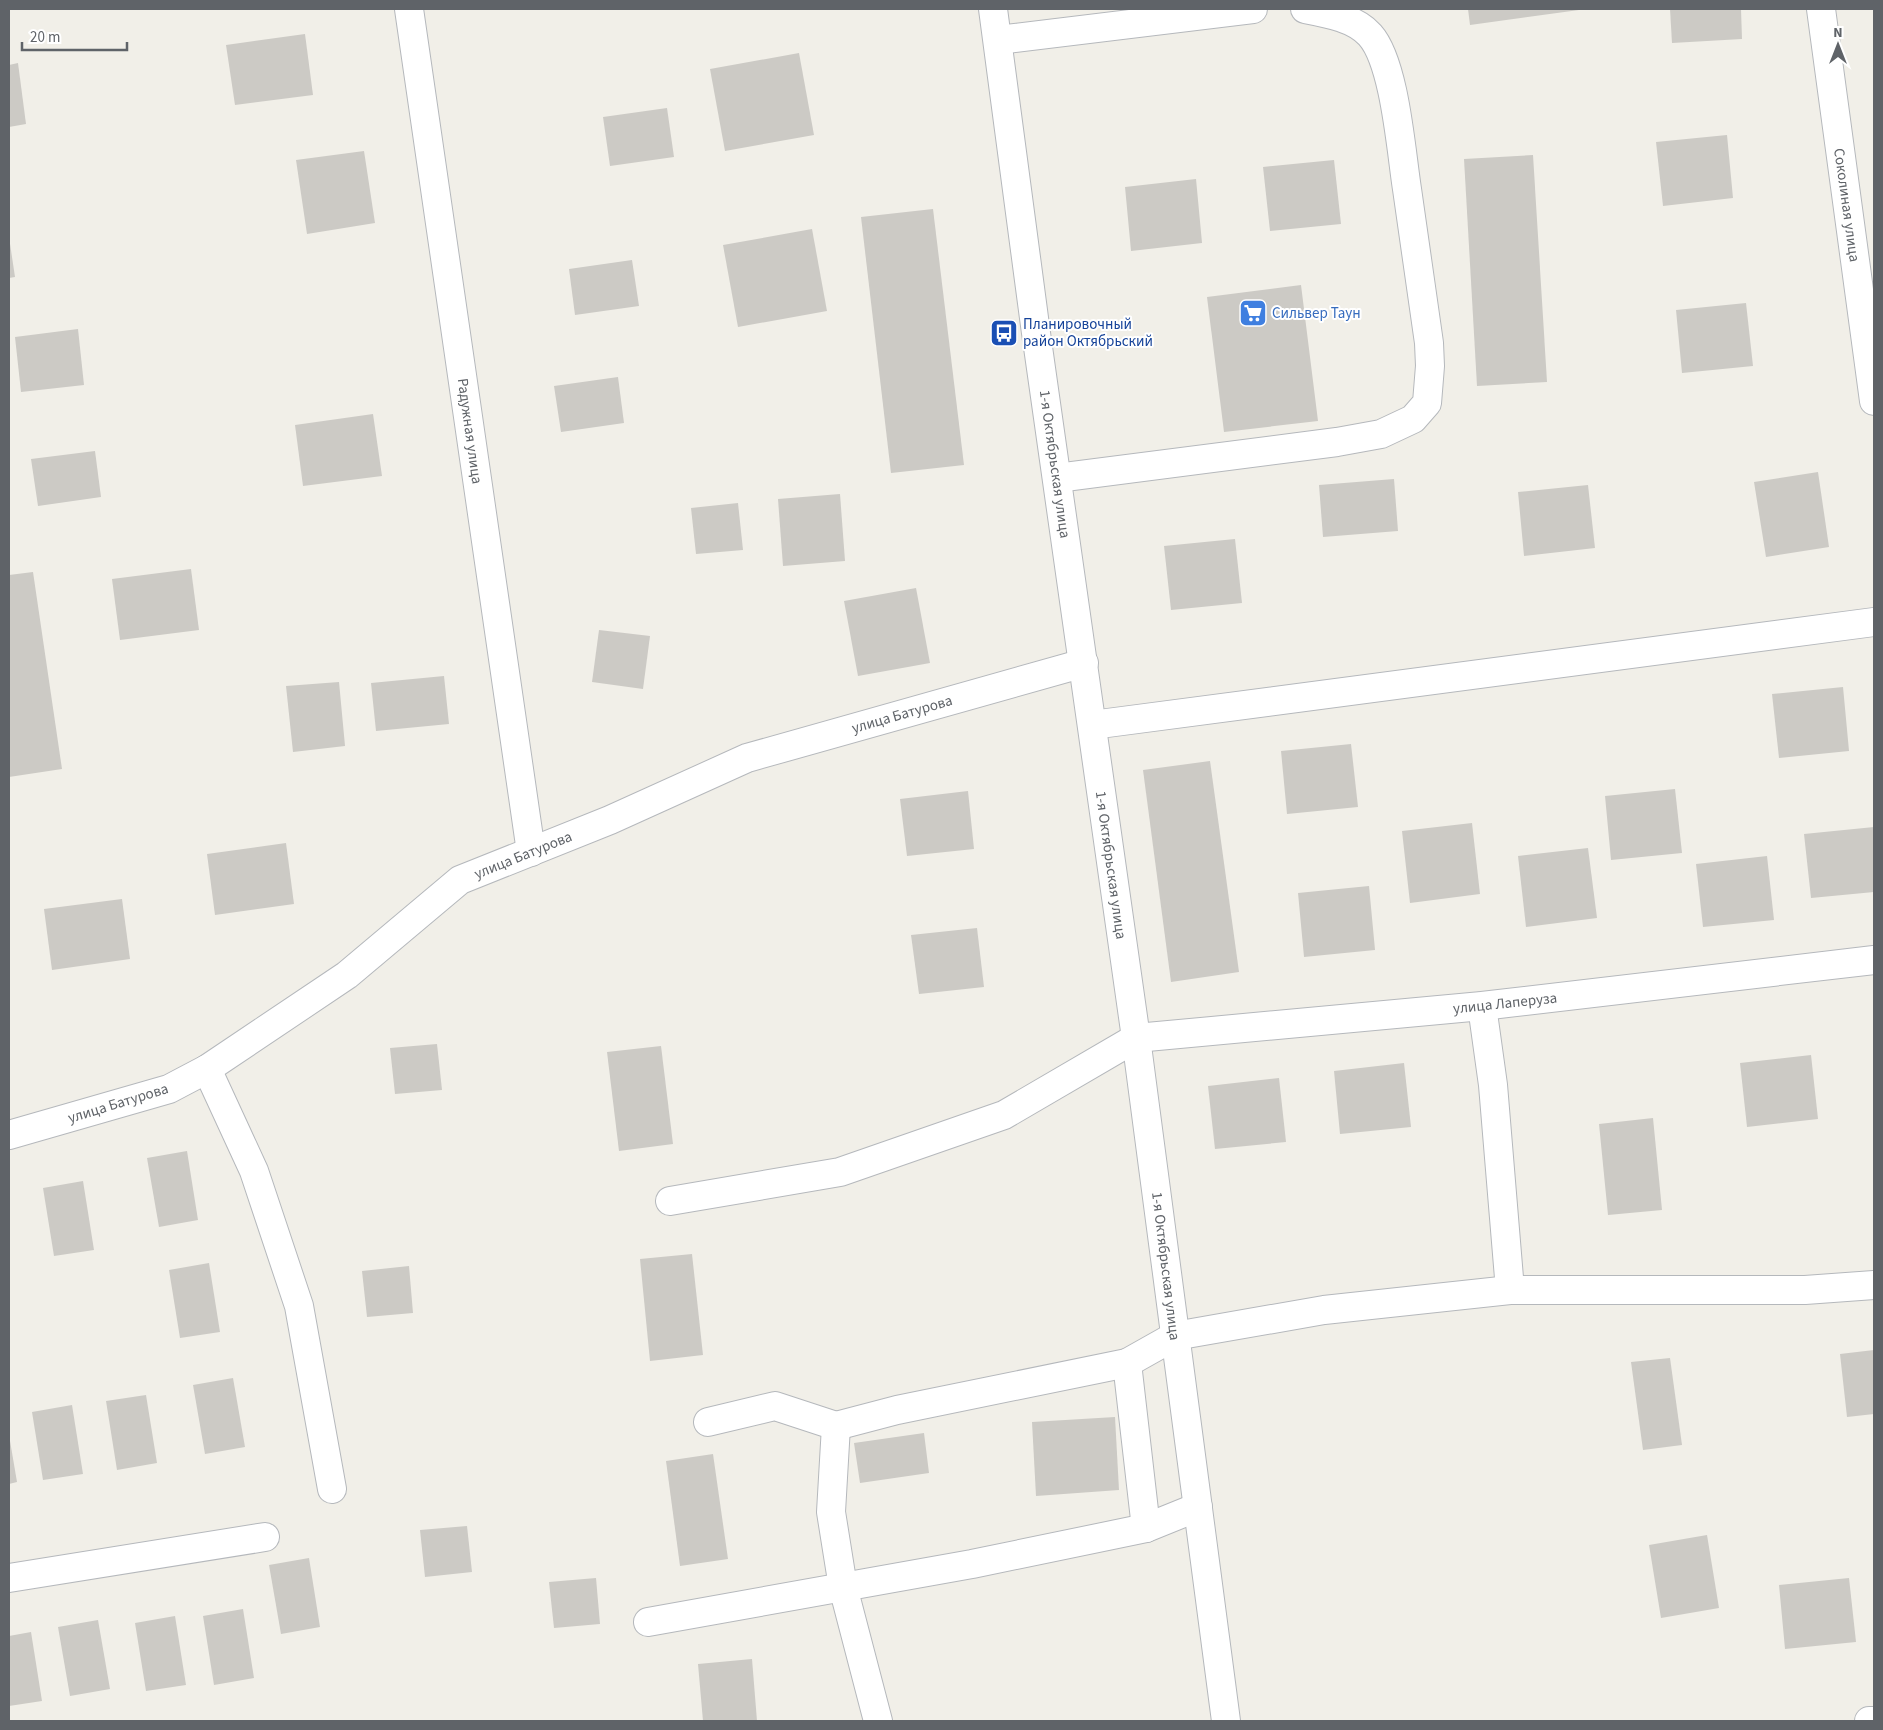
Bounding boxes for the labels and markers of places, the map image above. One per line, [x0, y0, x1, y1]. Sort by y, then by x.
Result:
supermarket icon: Сильвер Таун [1238, 298, 1268, 328]
place label: Сильвер Таун [1272, 303, 1361, 324]
place label: Планировочный район Октябрьский [1023, 314, 1153, 352]
bus stop icon: Планировочный район Октябрьский [989, 318, 1019, 348]

